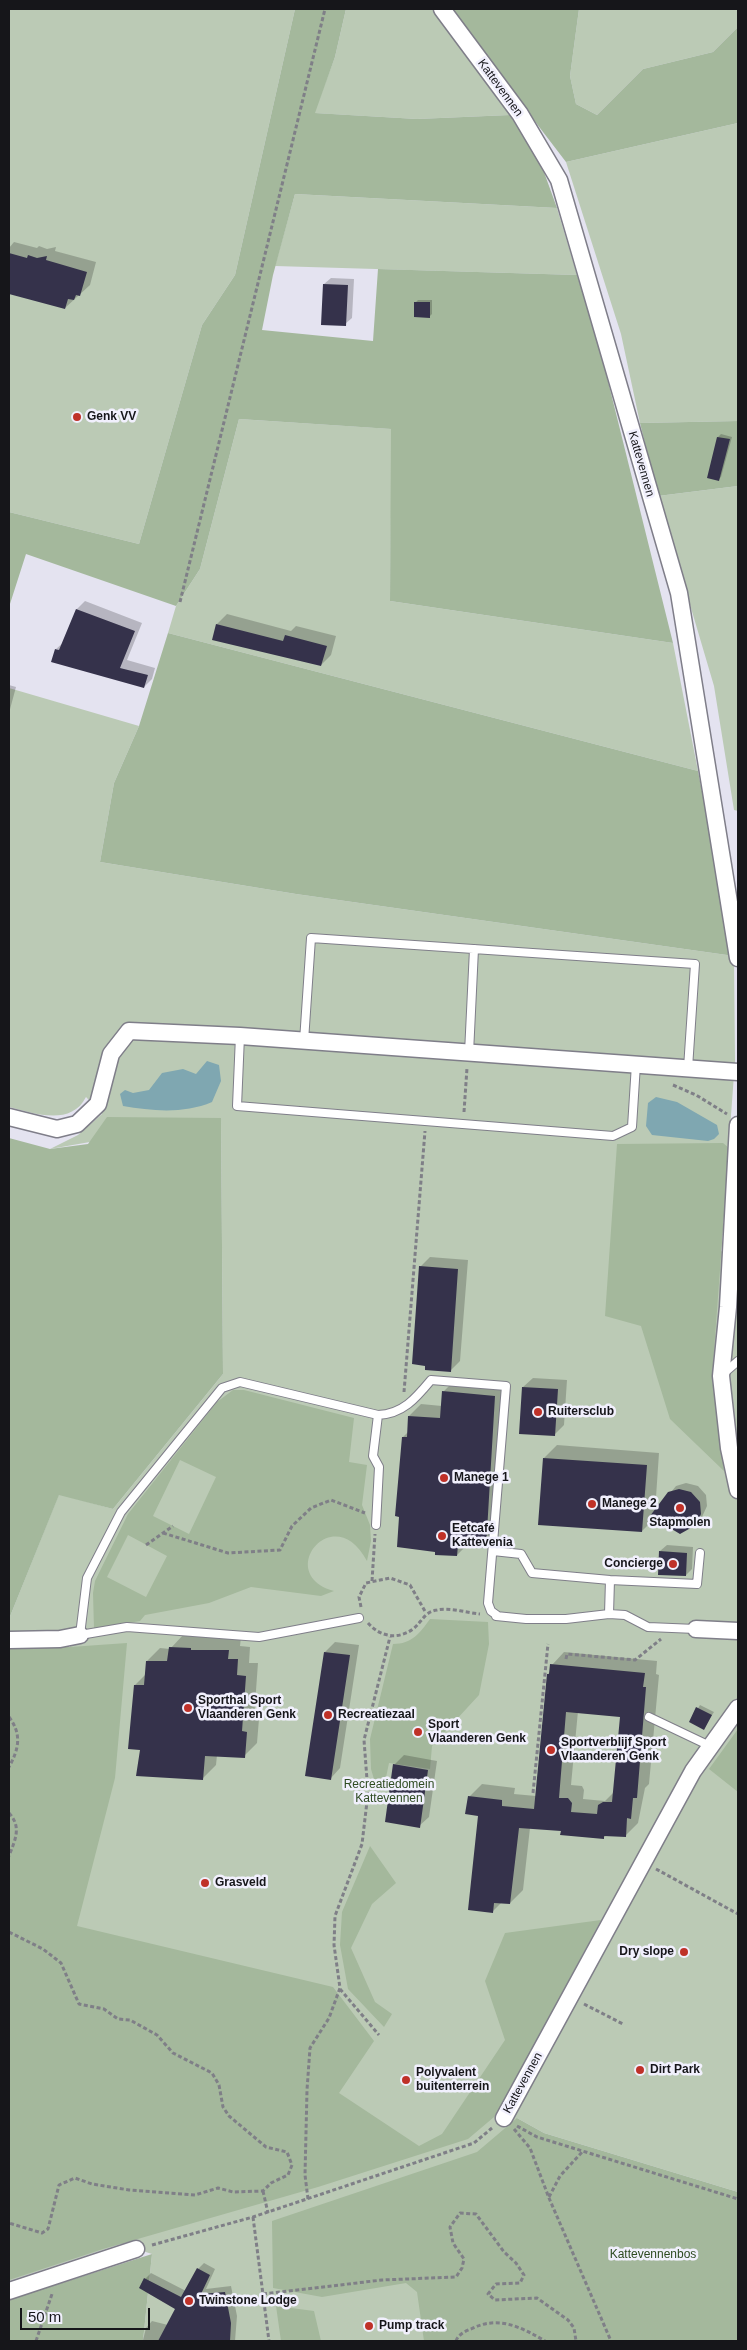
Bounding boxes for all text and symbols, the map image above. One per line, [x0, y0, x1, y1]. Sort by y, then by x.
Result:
street label: Kattevennen [474, 57, 526, 119]
place label: Genk VV [87, 410, 136, 424]
marker: Genk VV [71, 411, 83, 423]
street label: Kattevennen [625, 430, 657, 498]
place label: Ruitersclub [548, 1405, 614, 1419]
marker: Ruitersclub [532, 1406, 544, 1418]
place label: Manege 1 [454, 1471, 509, 1485]
marker: Manege 1 [438, 1472, 450, 1484]
place label: Manege 2 [602, 1497, 657, 1511]
marker: Manege 2 [586, 1498, 598, 1510]
marker: Stapmolen [674, 1502, 686, 1514]
place label: Stapmolen [649, 1516, 711, 1530]
place label: Eetcafé Kattevenia [452, 1522, 513, 1550]
marker: Eetcafé Kattevenia [436, 1530, 448, 1542]
place label: Concierge [604, 1557, 663, 1571]
marker: Concierge [667, 1558, 679, 1570]
place label: Sporthal Sport Vlaanderen Genk [198, 1694, 296, 1722]
marker: Sporthal Sport Vlaanderen Genk [182, 1702, 194, 1714]
place label: Recreatiezaal [338, 1708, 415, 1722]
marker: Recreatiezaal [322, 1709, 334, 1721]
place label: Sport Vlaanderen Genk [428, 1718, 526, 1746]
marker: Sport Vlaanderen Genk [412, 1726, 424, 1738]
place label: Sportverblijf Sport Vlaanderen Genk [561, 1736, 666, 1764]
marker: Sportverblijf Sport Vlaanderen Genk [545, 1744, 557, 1756]
park label: Recreatiedomein Kattevennen [344, 1778, 434, 1806]
place label: Grasveld [215, 1876, 266, 1890]
marker: Grasveld [199, 1877, 211, 1889]
place label: Dry slope [619, 1945, 674, 1959]
marker: Dry slope [678, 1946, 690, 1958]
street label: Kattevennen [500, 2050, 546, 2116]
place label: Dirt Park [650, 2063, 700, 2077]
marker: Dirt Park [634, 2064, 646, 2076]
place label: Polyvalent buitenterrein [416, 2066, 489, 2094]
marker: Polyvalent buitenterrein [400, 2074, 412, 2086]
park label: Kattevennenbos [610, 2248, 696, 2262]
place label: Twinstone Lodge [199, 2294, 297, 2308]
marker: Twinstone Lodge [183, 2295, 195, 2307]
scale bar [22, 2298, 152, 2330]
text: 50 m [28, 2308, 61, 2325]
place label: Pump track [379, 2319, 444, 2333]
marker: Pump track [363, 2320, 375, 2332]

